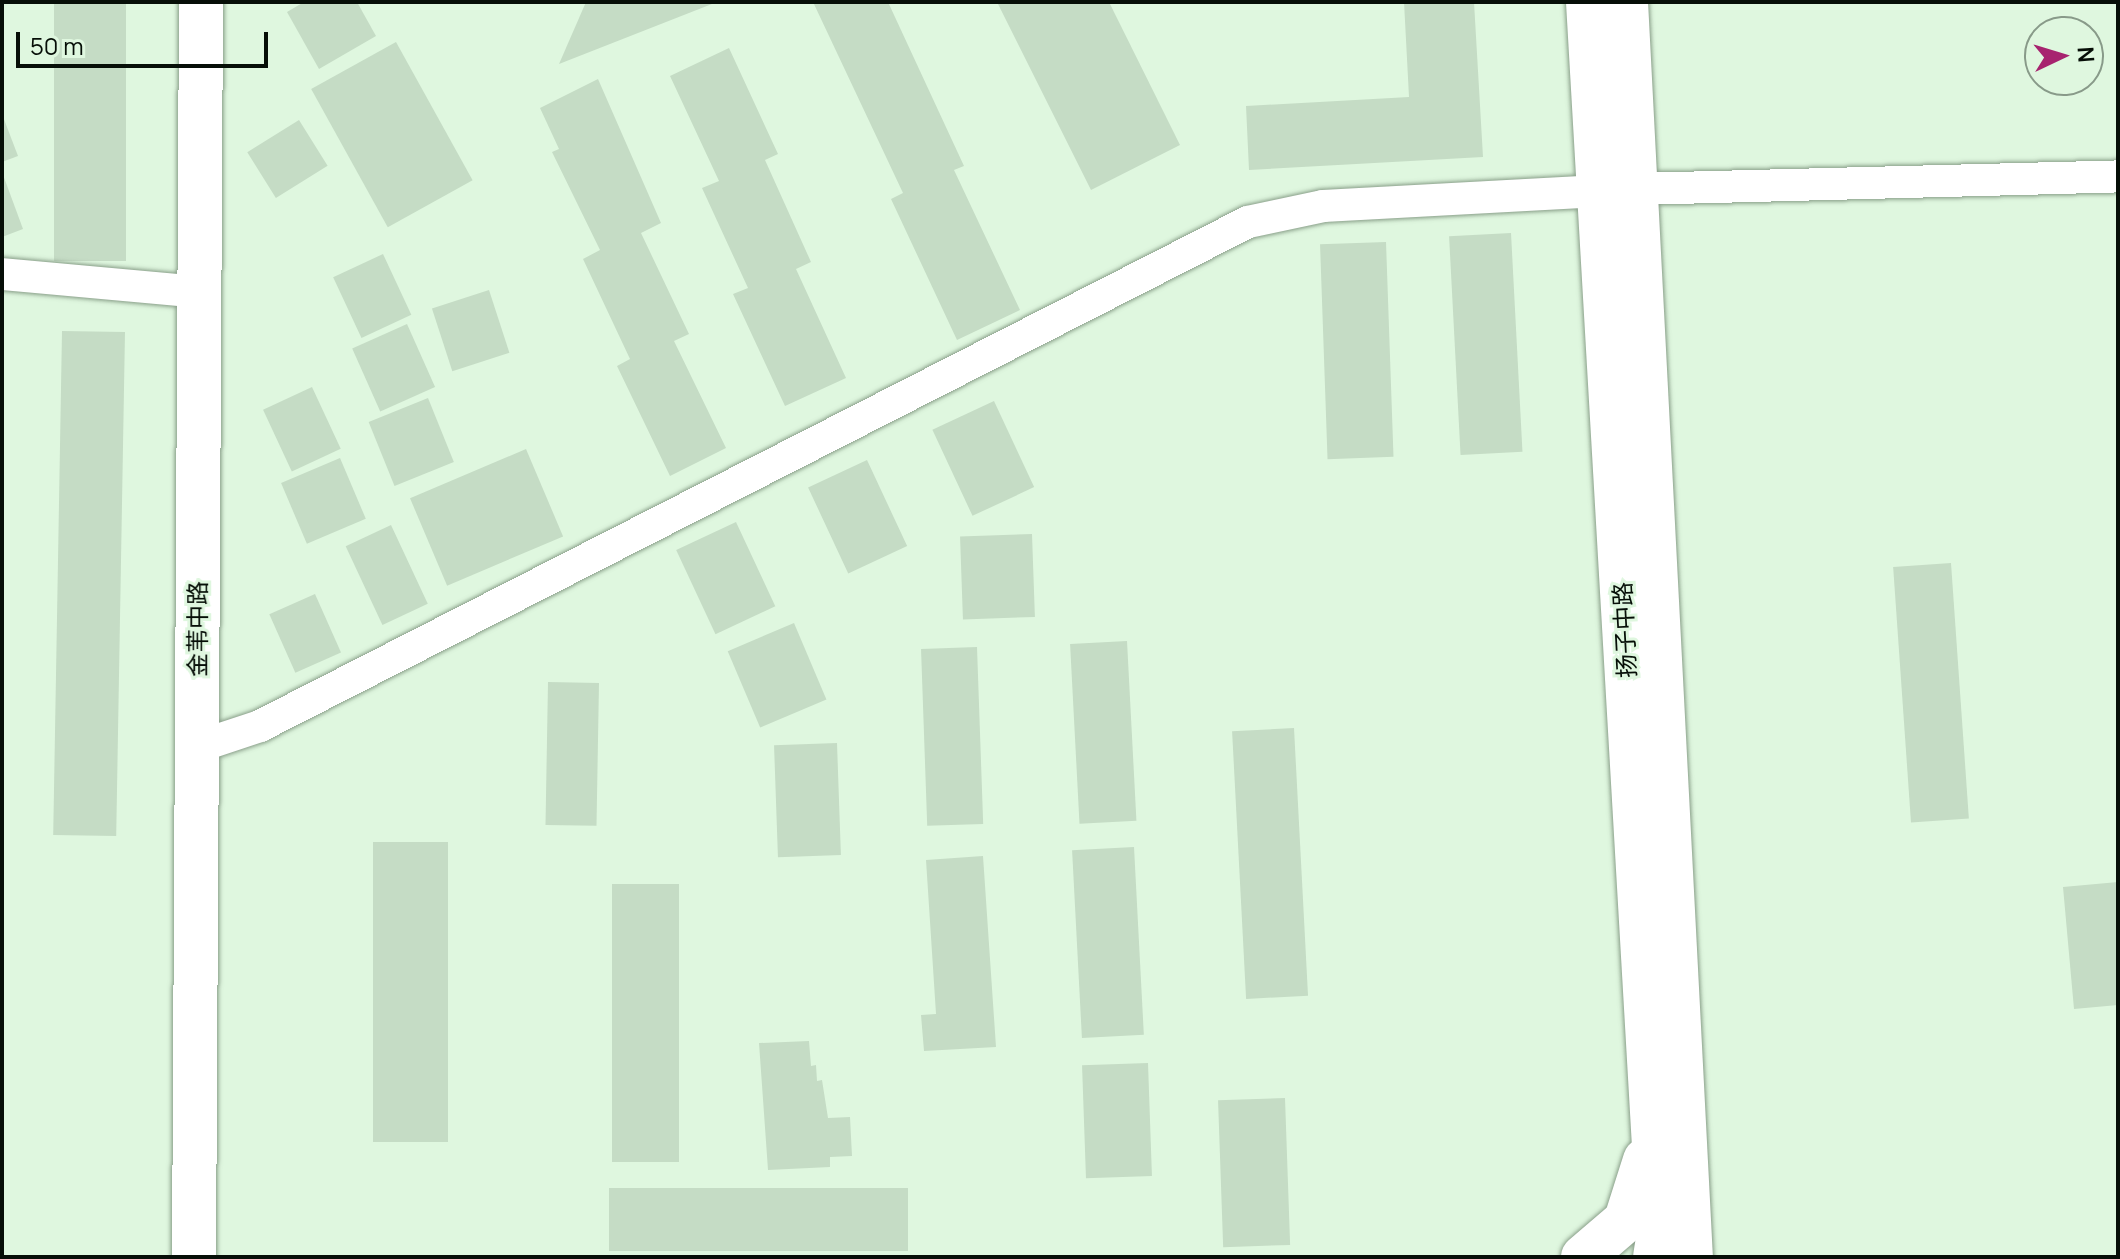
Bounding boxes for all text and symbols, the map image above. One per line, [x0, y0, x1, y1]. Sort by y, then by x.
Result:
scale bar [20, 16, 272, 66]
north arrow [2024, 16, 2104, 96]
text: 50 m [30, 29, 84, 62]
text: N [2070, 46, 2101, 63]
street label: 金苇中路 [183, 581, 211, 677]
street label: 扬子中路 [1607, 581, 1641, 679]

